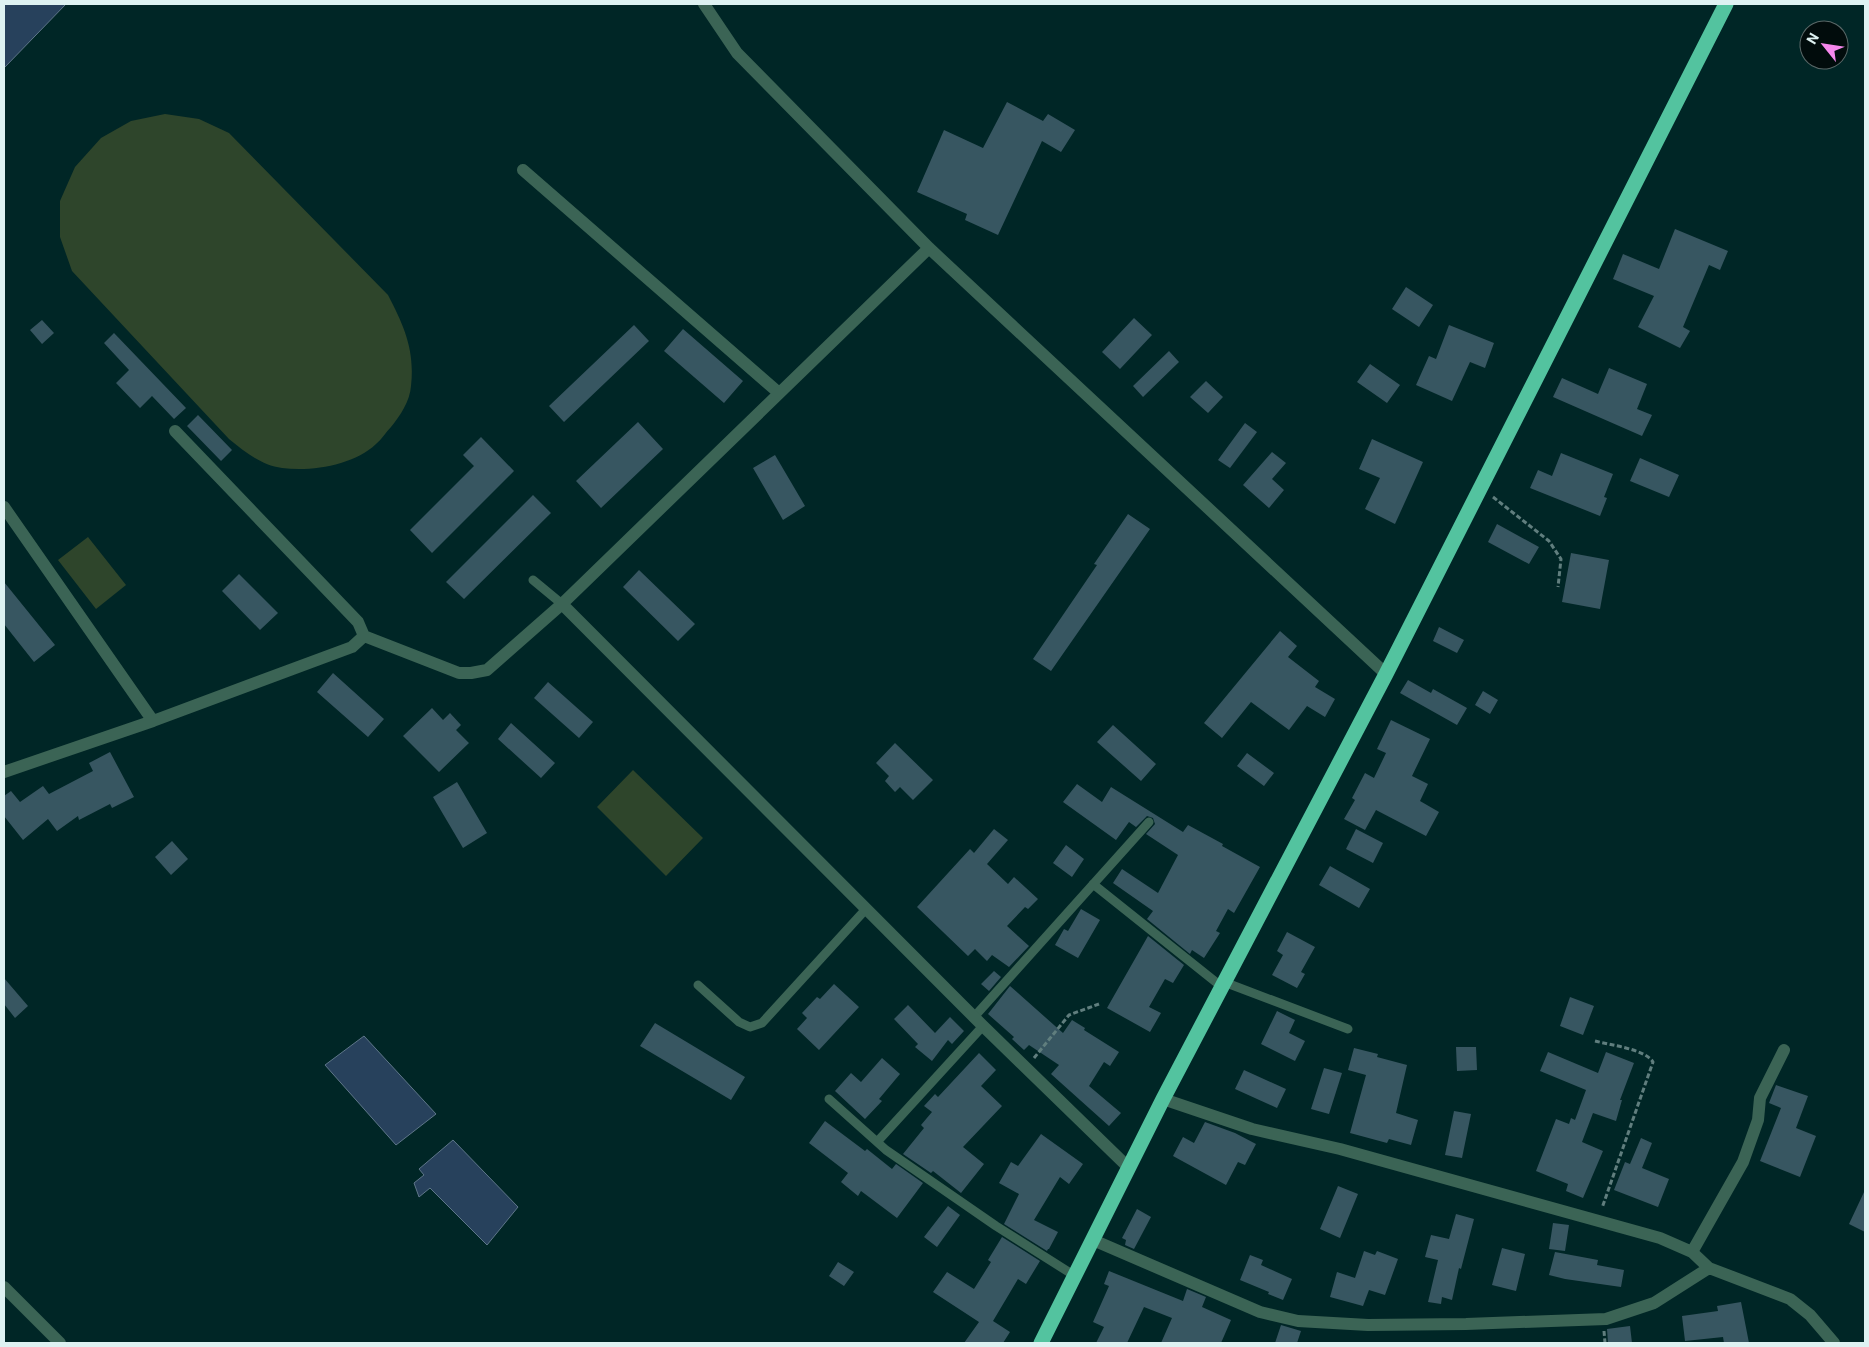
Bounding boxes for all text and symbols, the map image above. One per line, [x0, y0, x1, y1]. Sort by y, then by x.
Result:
north arrow [1799, 20, 1849, 70]
text: N [1803, 30, 1822, 47]

